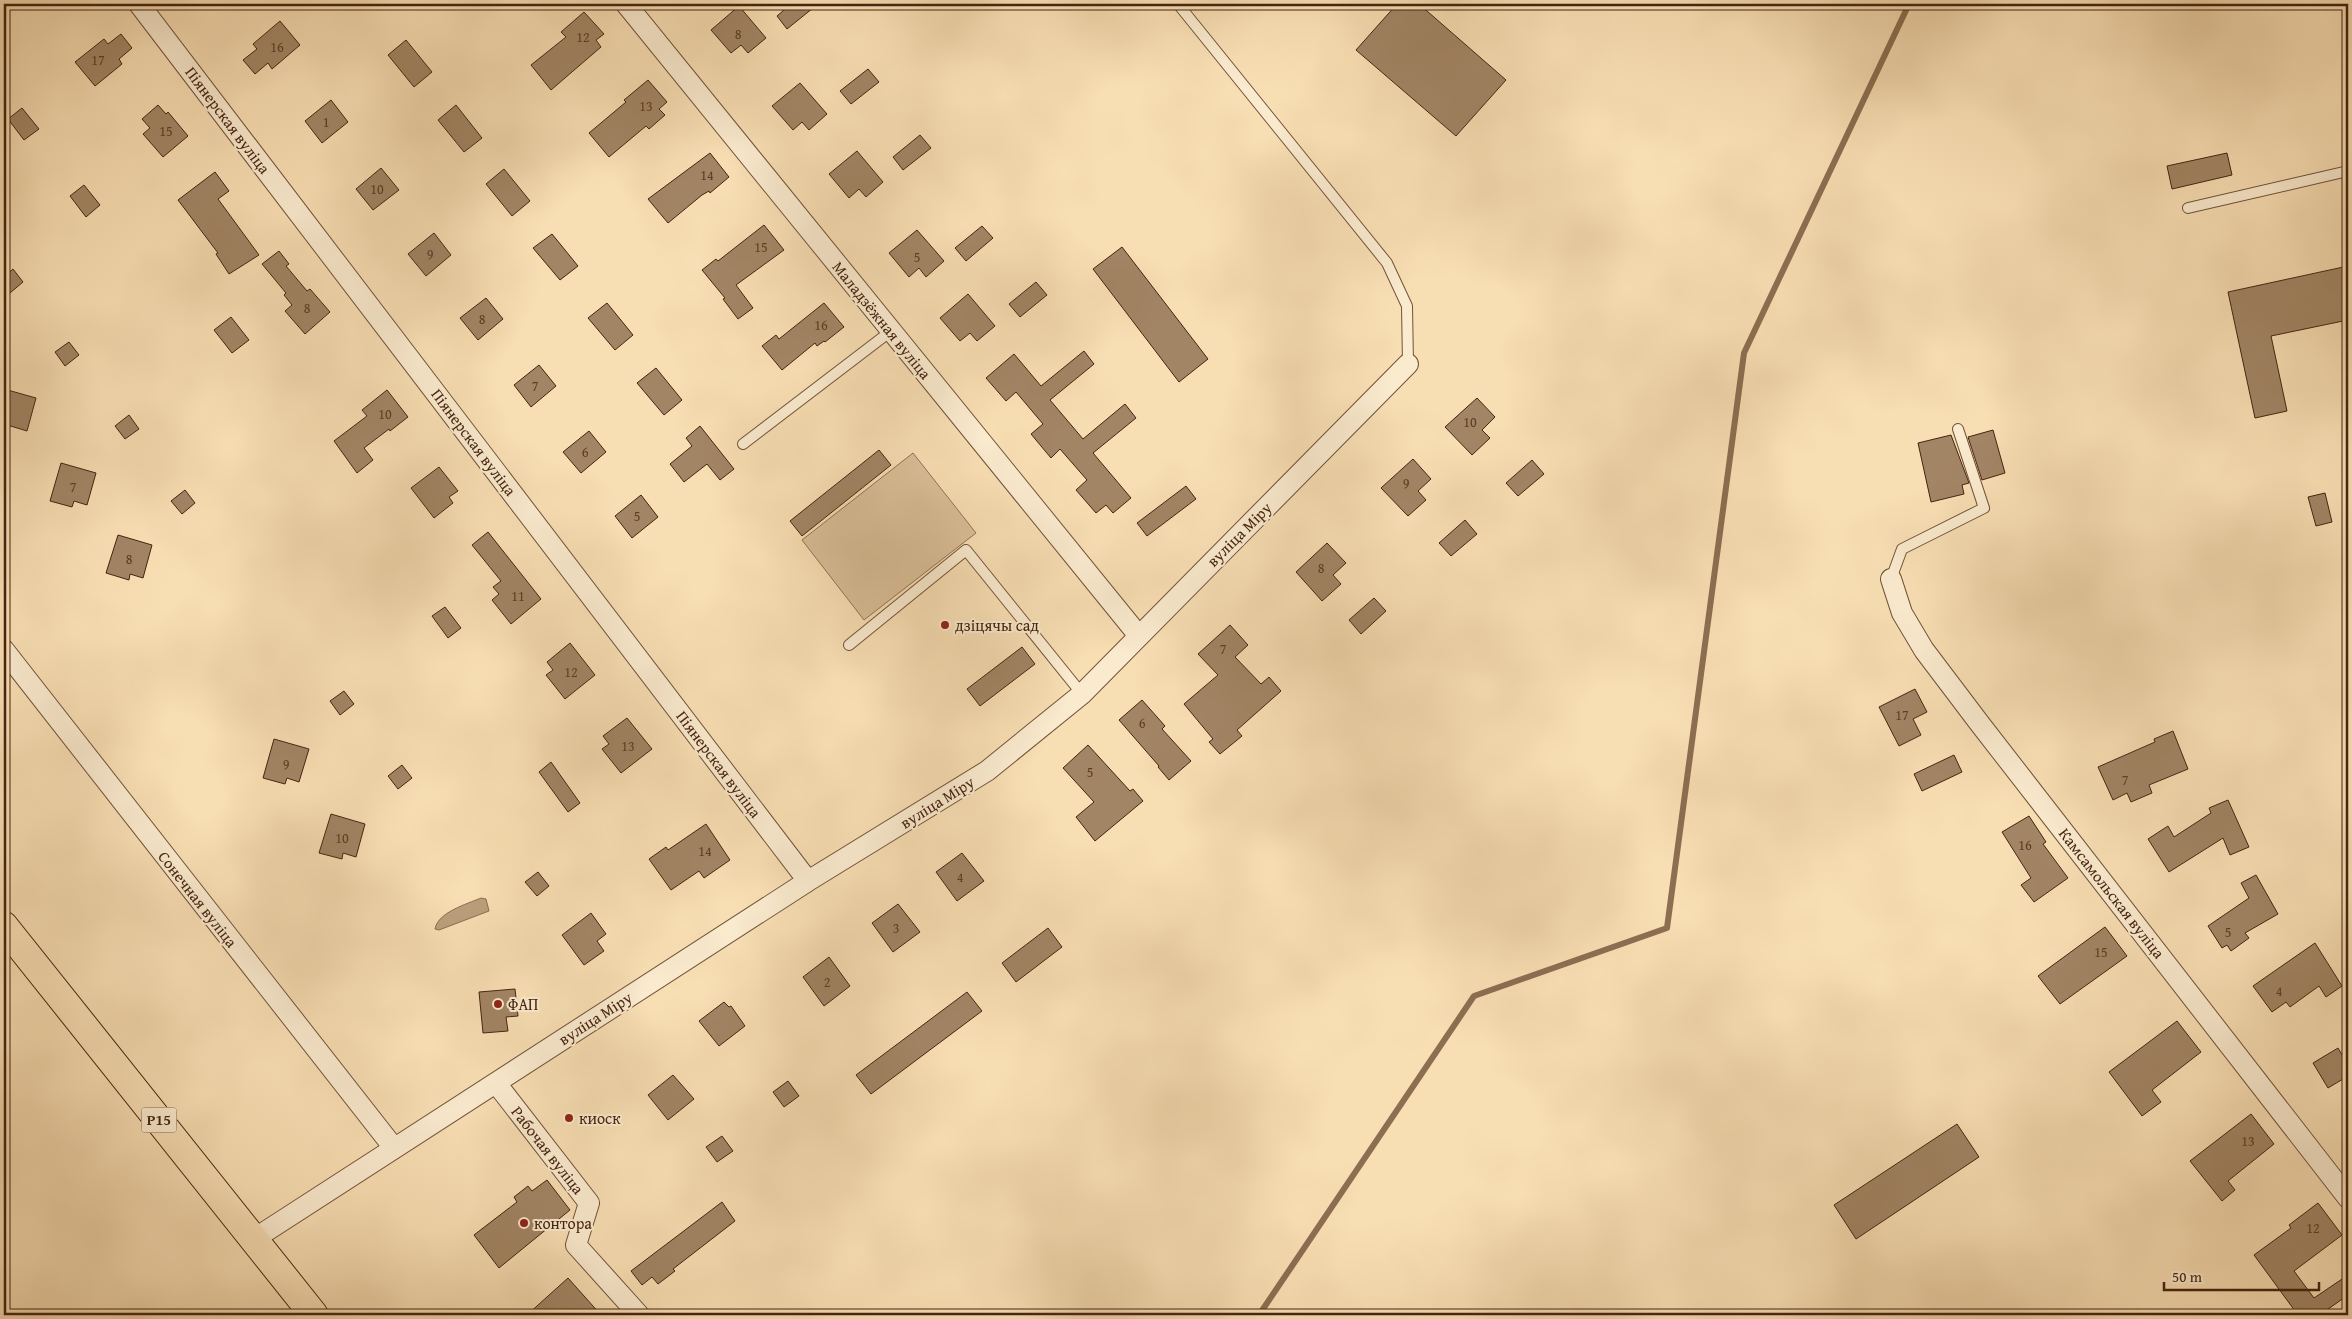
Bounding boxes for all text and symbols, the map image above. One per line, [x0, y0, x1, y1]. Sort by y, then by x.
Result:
house number: 8 [735, 24, 742, 44]
house number: 12 [576, 27, 590, 47]
house number: 16 [270, 37, 284, 57]
house number: 17 [91, 50, 105, 70]
street label: Піянерская вуліца [180, 61, 277, 179]
house number: 13 [639, 96, 653, 116]
house number: 1 [323, 112, 329, 132]
house number: 15 [159, 121, 173, 141]
house number: 14 [700, 165, 714, 185]
house number: 10 [370, 179, 384, 199]
house number: 15 [754, 237, 768, 257]
house number: 9 [427, 244, 434, 264]
house number: 5 [914, 247, 920, 267]
street label: Маладзёжная вуліца [827, 256, 937, 385]
house number: 8 [304, 298, 311, 318]
house number: 8 [479, 309, 486, 329]
house number: 16 [814, 315, 828, 335]
house number: 7 [532, 376, 539, 396]
street label: Піянерская вуліца [426, 383, 523, 501]
house number: 10 [378, 404, 392, 424]
house number: 10 [1463, 412, 1477, 432]
house number: 6 [582, 442, 589, 462]
house number: 9 [1403, 473, 1410, 493]
house number: 7 [70, 477, 77, 497]
street label: вуліца Міру [1201, 496, 1277, 572]
house number: 5 [634, 506, 640, 526]
house number: 8 [126, 549, 133, 569]
house number: 8 [1318, 558, 1325, 578]
house number: 11 [511, 586, 525, 606]
place label: дзіцячы сад [955, 613, 1039, 637]
marker: дзіцячы сад [939, 619, 951, 631]
house number: 7 [1220, 639, 1227, 659]
house number: 12 [564, 662, 578, 682]
street label: Піянерская вуліца [671, 705, 768, 823]
house number: 17 [1895, 705, 1909, 725]
house number: 6 [1139, 713, 1146, 733]
house number: 13 [621, 736, 635, 756]
house number: 9 [283, 754, 290, 774]
house number: 5 [1087, 762, 1093, 782]
street label: вуліца Міру [895, 770, 979, 834]
house number: 7 [2122, 770, 2129, 790]
street label: Камсамольская вуліца [2053, 822, 2171, 964]
house number: 10 [335, 828, 349, 848]
house number: 16 [2018, 835, 2032, 855]
house number: 14 [698, 841, 712, 861]
street label: Сонечная вуліца [153, 846, 244, 953]
house number: 4 [957, 867, 964, 887]
house number: 3 [893, 918, 899, 938]
house number: 5 [2225, 922, 2231, 942]
house number: 15 [2094, 942, 2108, 962]
house number: 2 [824, 972, 830, 992]
house number: 4 [2276, 981, 2283, 1001]
street label: вуліца Міру [554, 985, 636, 1051]
place label: ФАП [508, 992, 538, 1016]
marker: ФАП [492, 998, 504, 1010]
street label: Рабочая вуліца [506, 1101, 590, 1200]
place label: киоск [579, 1106, 621, 1130]
road number: Р15 [142, 1108, 176, 1132]
marker: киоск [563, 1112, 575, 1124]
house number: 13 [2241, 1131, 2255, 1151]
place label: контора [534, 1211, 592, 1235]
marker: контора [518, 1217, 530, 1229]
house number: 12 [2306, 1218, 2320, 1238]
scale bar [2164, 1259, 2320, 1291]
text: 50 m [2172, 1266, 2203, 1287]

